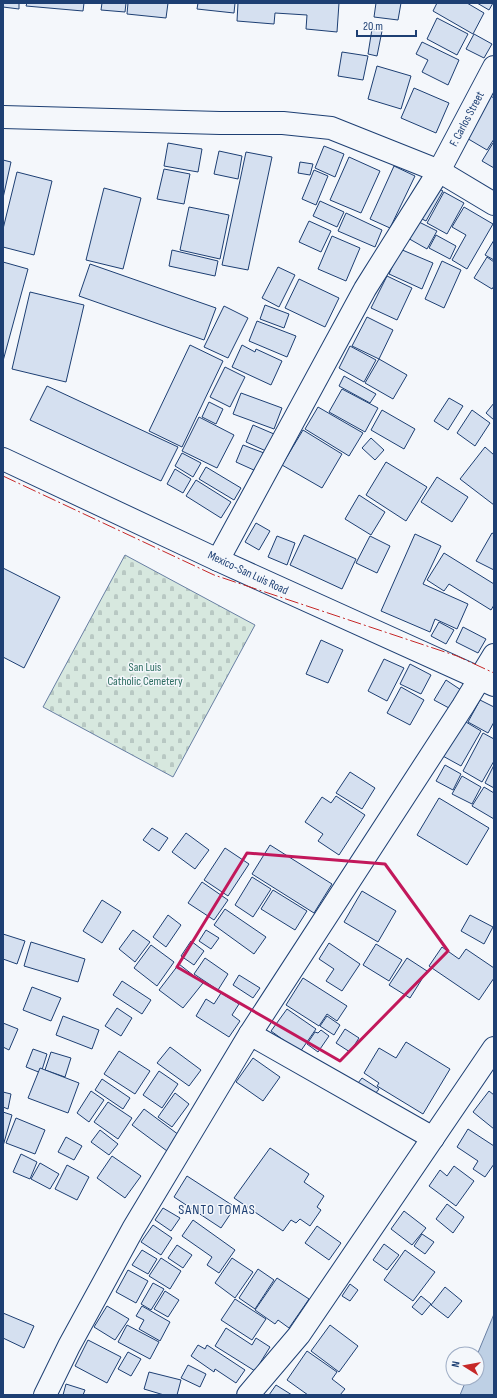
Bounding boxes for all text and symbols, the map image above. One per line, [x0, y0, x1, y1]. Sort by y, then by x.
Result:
scale bar [357, 12, 416, 38]
text: 20 m [363, 19, 383, 34]
street label: F. Carlos Street [446, 89, 488, 149]
street label: Mexico-San Luis Road [205, 548, 291, 598]
park label: San Luis Catholic Cemetery [107, 660, 183, 689]
district label: SANTO TOMAS [178, 1201, 256, 1218]
north arrow [445, 1346, 485, 1386]
text: N [449, 1360, 463, 1368]

